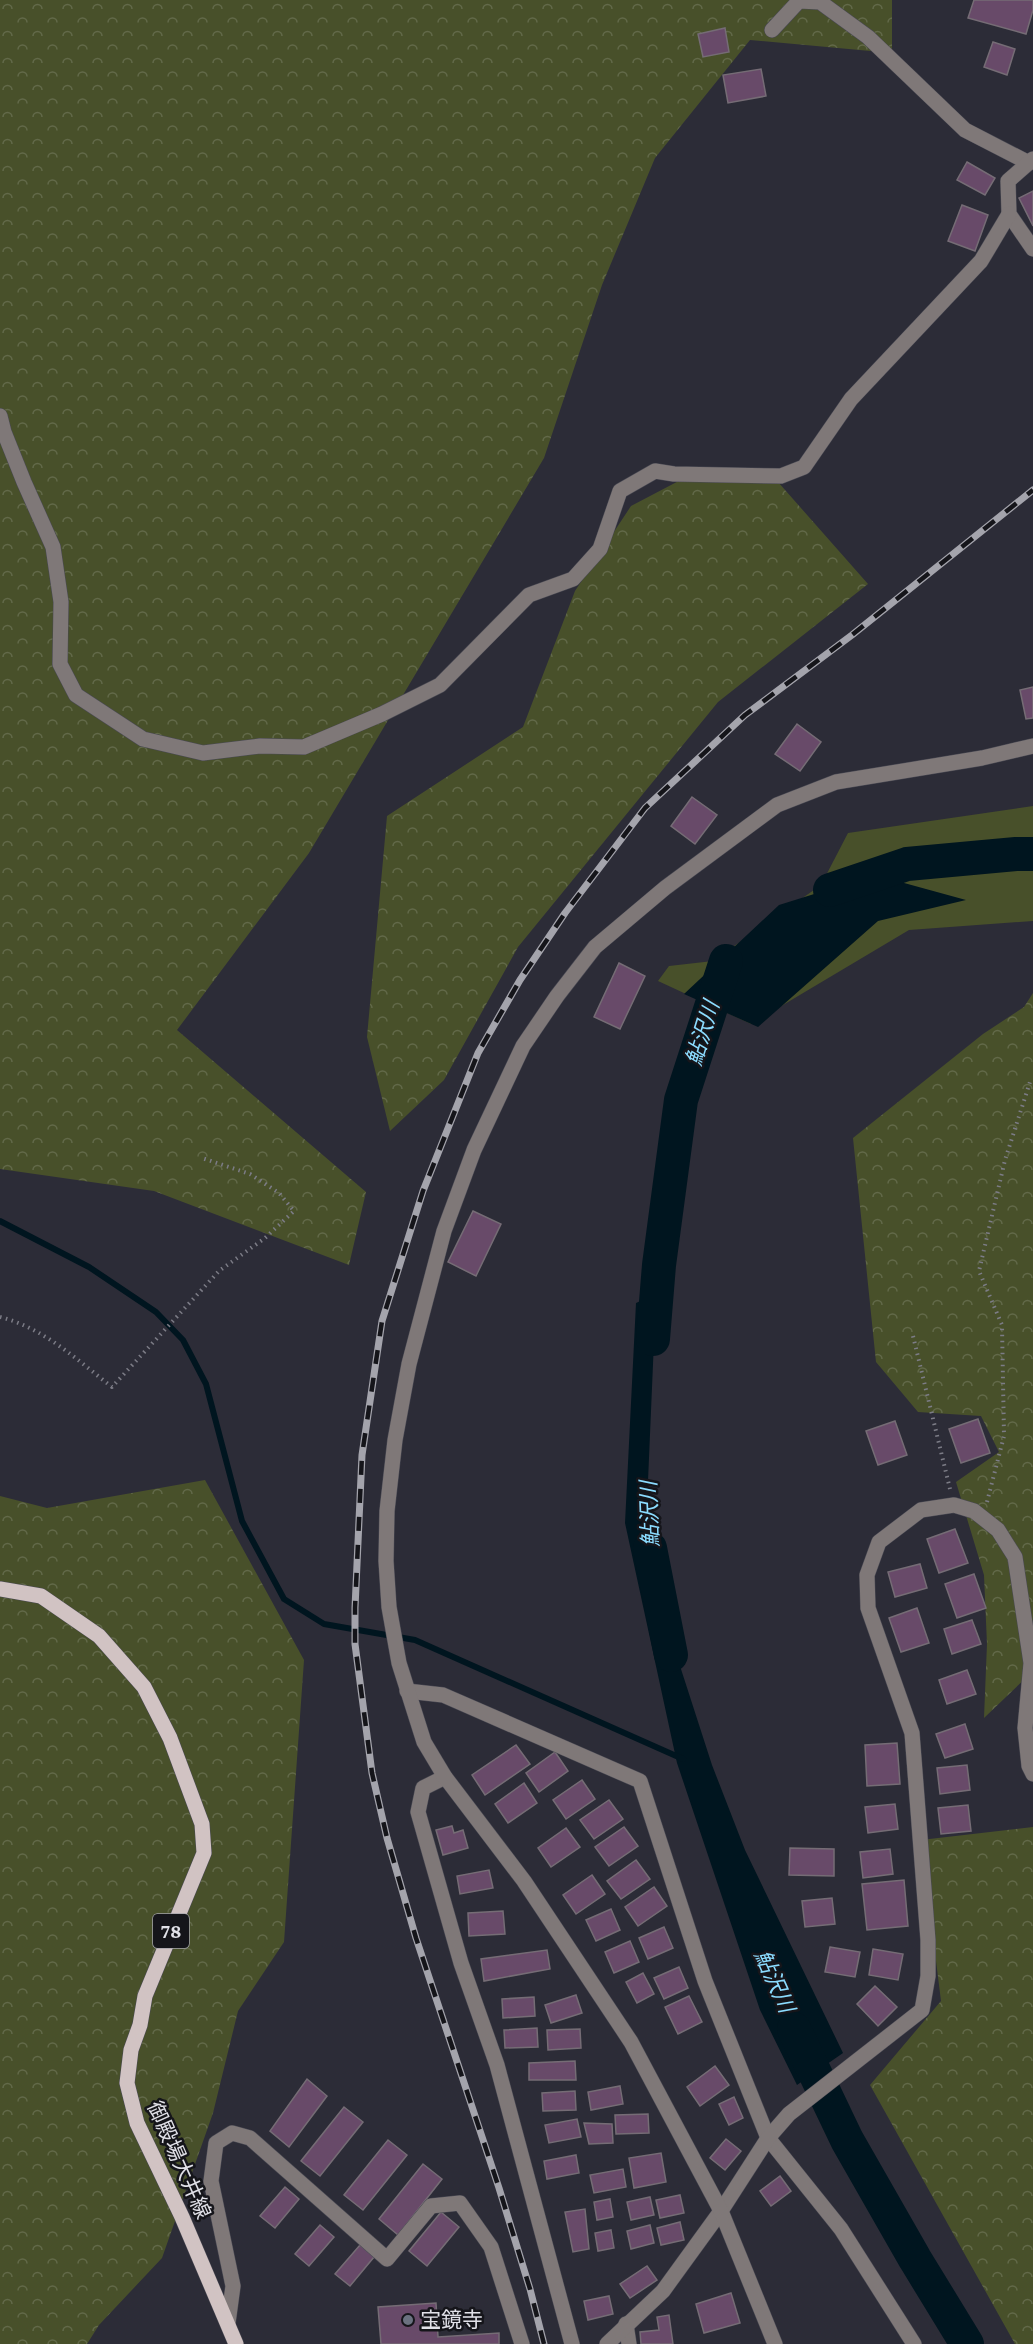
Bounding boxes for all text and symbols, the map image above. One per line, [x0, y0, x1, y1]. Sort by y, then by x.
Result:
water label: 鮎沢川 [681, 996, 725, 1068]
water label: 鮎沢川 [636, 1479, 663, 1547]
road number: 78 [153, 1914, 189, 1948]
water label: 鮎沢川 [750, 1946, 800, 2018]
street label: 御殿場大井線 [142, 2098, 216, 2222]
place label: 宝鏡寺 [420, 2308, 483, 2332]
marker: 宝鏡寺 [401, 2313, 415, 2327]

